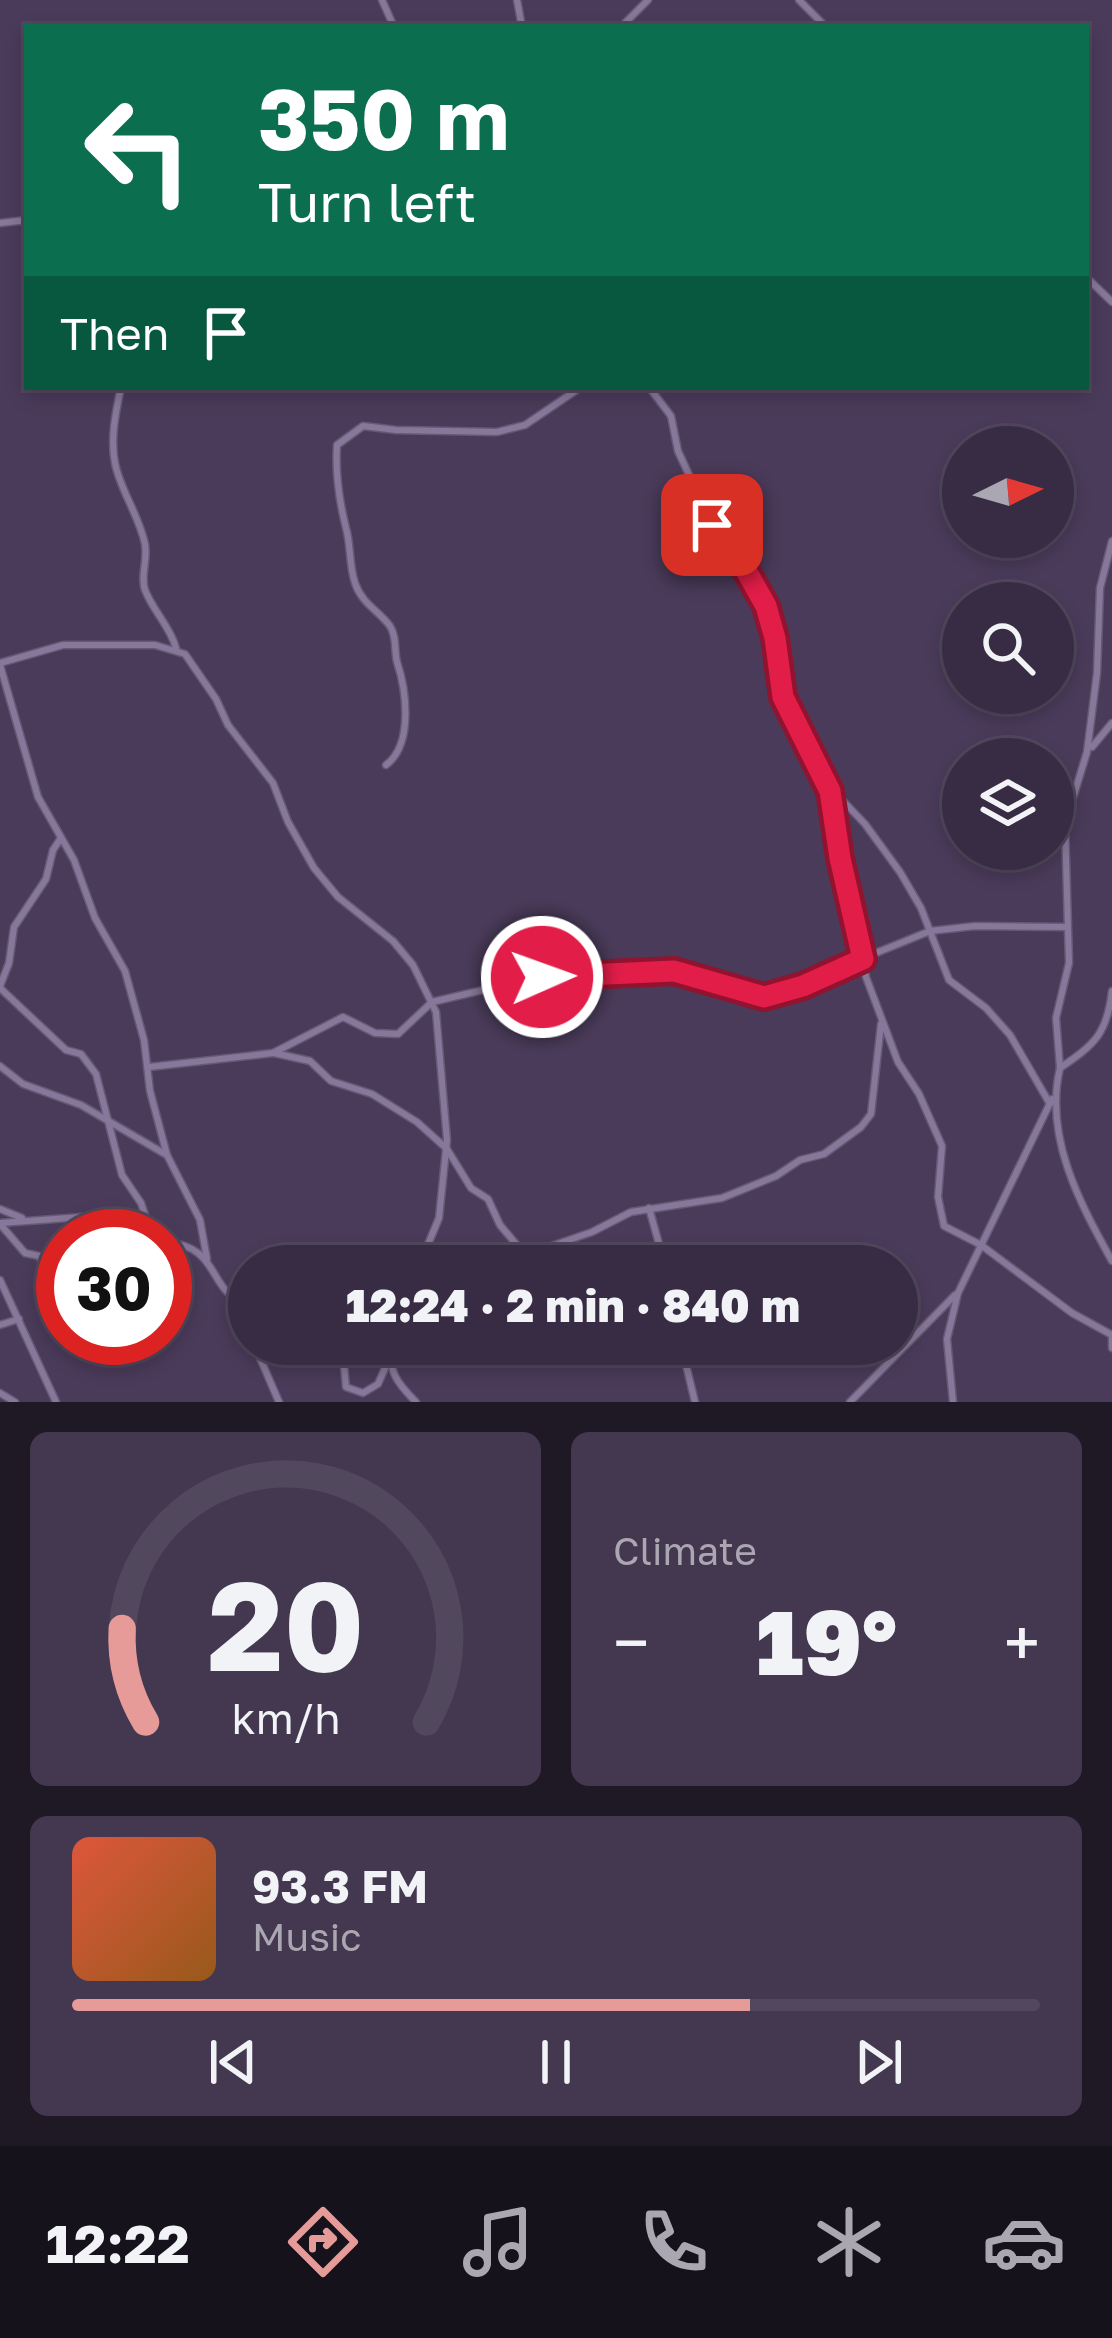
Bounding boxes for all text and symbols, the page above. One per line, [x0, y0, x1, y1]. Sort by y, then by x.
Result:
text: 350 m [258, 68, 510, 168]
icon: left [60, 72, 216, 228]
text: Turn left [258, 169, 476, 234]
icon: arrive [193, 300, 259, 366]
text: Then [60, 306, 169, 360]
north arrow [942, 426, 1074, 558]
map controls [942, 426, 1074, 870]
pin [661, 474, 763, 576]
icon: arrive [679, 492, 745, 558]
button: search [942, 582, 1074, 714]
button: layers [942, 738, 1074, 870]
position arrow [479, 914, 605, 1040]
speed limit sign: 30 [36, 1209, 192, 1365]
text: 12:24 · 2 min · 840 m [346, 1278, 800, 1332]
text: Climate [613, 1527, 757, 1574]
text: 20 [207, 1549, 364, 1698]
text: 19° [756, 1587, 897, 1695]
text: − [613, 1602, 649, 1682]
text: + [1004, 1602, 1040, 1682]
text: km/h [231, 1692, 340, 1743]
text: 93.3 FM [252, 1859, 428, 1913]
text: Music [252, 1913, 362, 1960]
icon: previous [200, 2029, 266, 2095]
icon: pause [523, 2029, 589, 2095]
icon: next [846, 2029, 912, 2095]
icon: directions [281, 2200, 365, 2284]
icon: music [456, 2200, 540, 2284]
icon: phone [632, 2200, 716, 2284]
icon: climate [807, 2200, 891, 2284]
icon: car [982, 2200, 1066, 2284]
text: 12:22 [46, 2210, 190, 2275]

